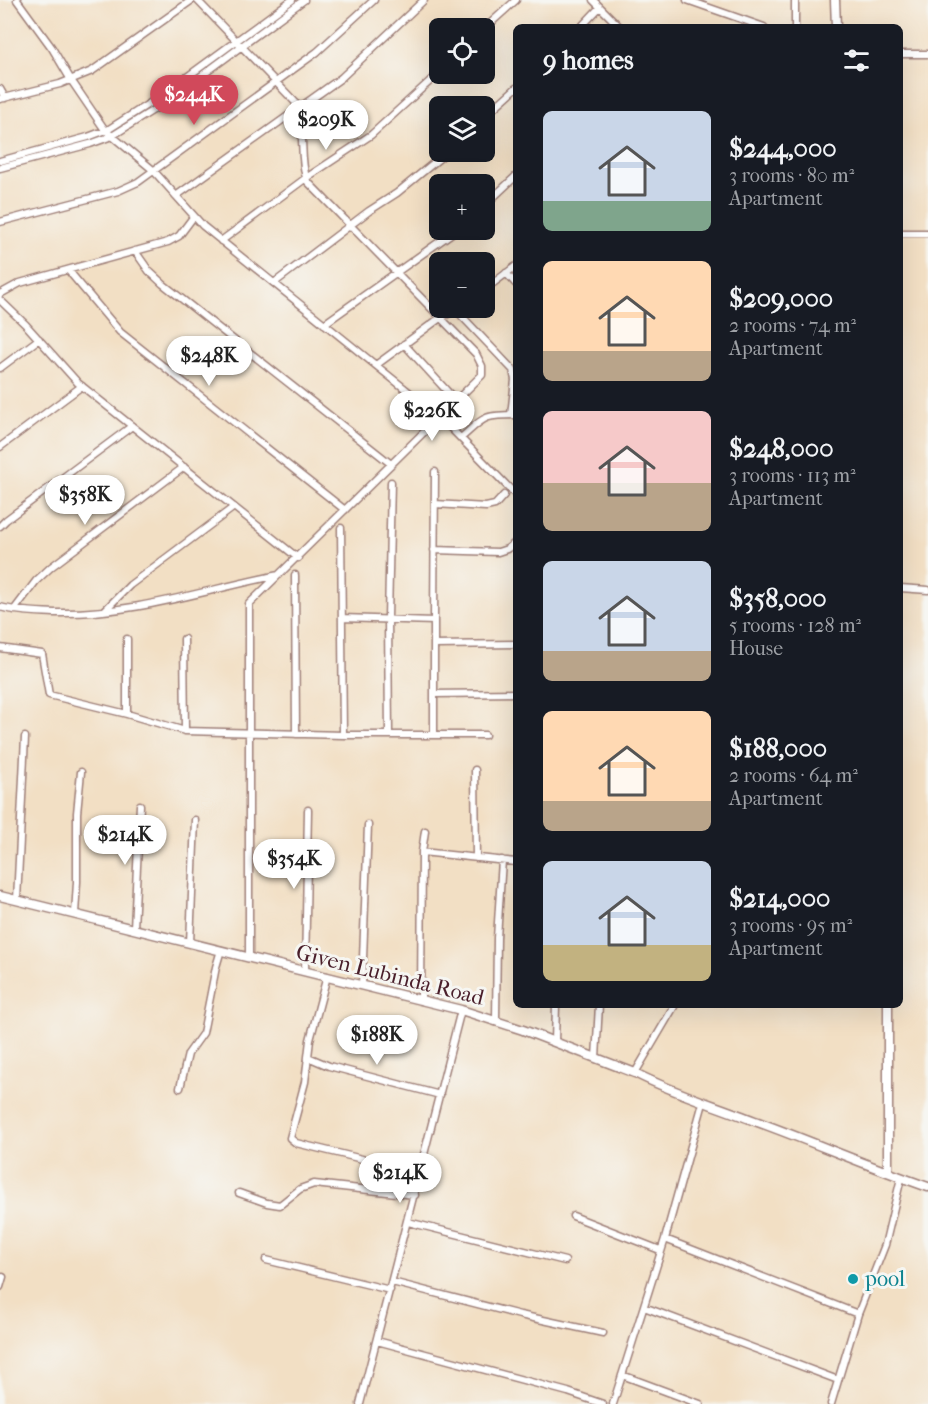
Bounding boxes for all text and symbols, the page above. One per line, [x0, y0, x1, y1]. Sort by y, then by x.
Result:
map controls [429, 18, 495, 318]
button: locate [429, 18, 495, 84]
icon: filters [840, 44, 873, 77]
text: 9 homes [543, 45, 634, 76]
pin: $244K [152, 75, 236, 126]
text: $244K [164, 83, 224, 106]
button: layers [429, 96, 495, 162]
pin: $209K [284, 100, 368, 151]
text: $209K [297, 108, 355, 131]
text: $244,000 [729, 133, 837, 164]
icon: home [591, 135, 663, 207]
text: 3 rooms · 80 m² [729, 164, 854, 187]
button: + [429, 174, 495, 240]
text: Apartment [729, 187, 823, 210]
button: − [429, 252, 495, 318]
text: $209,000 [729, 283, 833, 314]
icon: home [591, 285, 663, 357]
text: 2 rooms · 74 m² [729, 314, 856, 337]
pin: $248K [167, 336, 251, 387]
text: Apartment [729, 337, 823, 360]
text: $248K [180, 344, 238, 367]
pin: $226K [390, 391, 474, 442]
text: $226K [404, 399, 460, 422]
text: $248,000 [729, 433, 834, 464]
icon: home [591, 435, 663, 507]
text: 3 rooms · 113 m² [729, 464, 856, 487]
pin: $358K [43, 475, 127, 526]
text: $358K [59, 483, 111, 506]
text: Apartment [729, 487, 823, 510]
text: $358,000 [729, 583, 827, 614]
icon: home [591, 585, 663, 657]
text: 5 rooms · 128 m² [729, 614, 861, 637]
text: House [729, 637, 783, 660]
text: $188,000 [729, 733, 827, 764]
icon: home [591, 735, 663, 807]
text: 2 rooms · 64 m² [729, 764, 858, 787]
text: Apartment [729, 787, 823, 810]
pin: $214K [83, 815, 167, 866]
text: $214K [98, 823, 152, 846]
pin: $354K [252, 839, 336, 890]
text: $354K [267, 847, 321, 870]
text: $214,000 [729, 883, 830, 914]
icon: home [591, 885, 663, 957]
text: 3 rooms · 95 m² [729, 914, 852, 937]
text: Apartment [729, 937, 823, 960]
street label: Given Lubinda Road [293, 939, 488, 1011]
pin: $188K [335, 1015, 419, 1066]
text: $188K [351, 1023, 403, 1046]
pin: $214K [358, 1153, 442, 1204]
text: $214K [373, 1161, 427, 1184]
place label: pool [864, 1266, 905, 1292]
marker: pool [846, 1272, 860, 1286]

